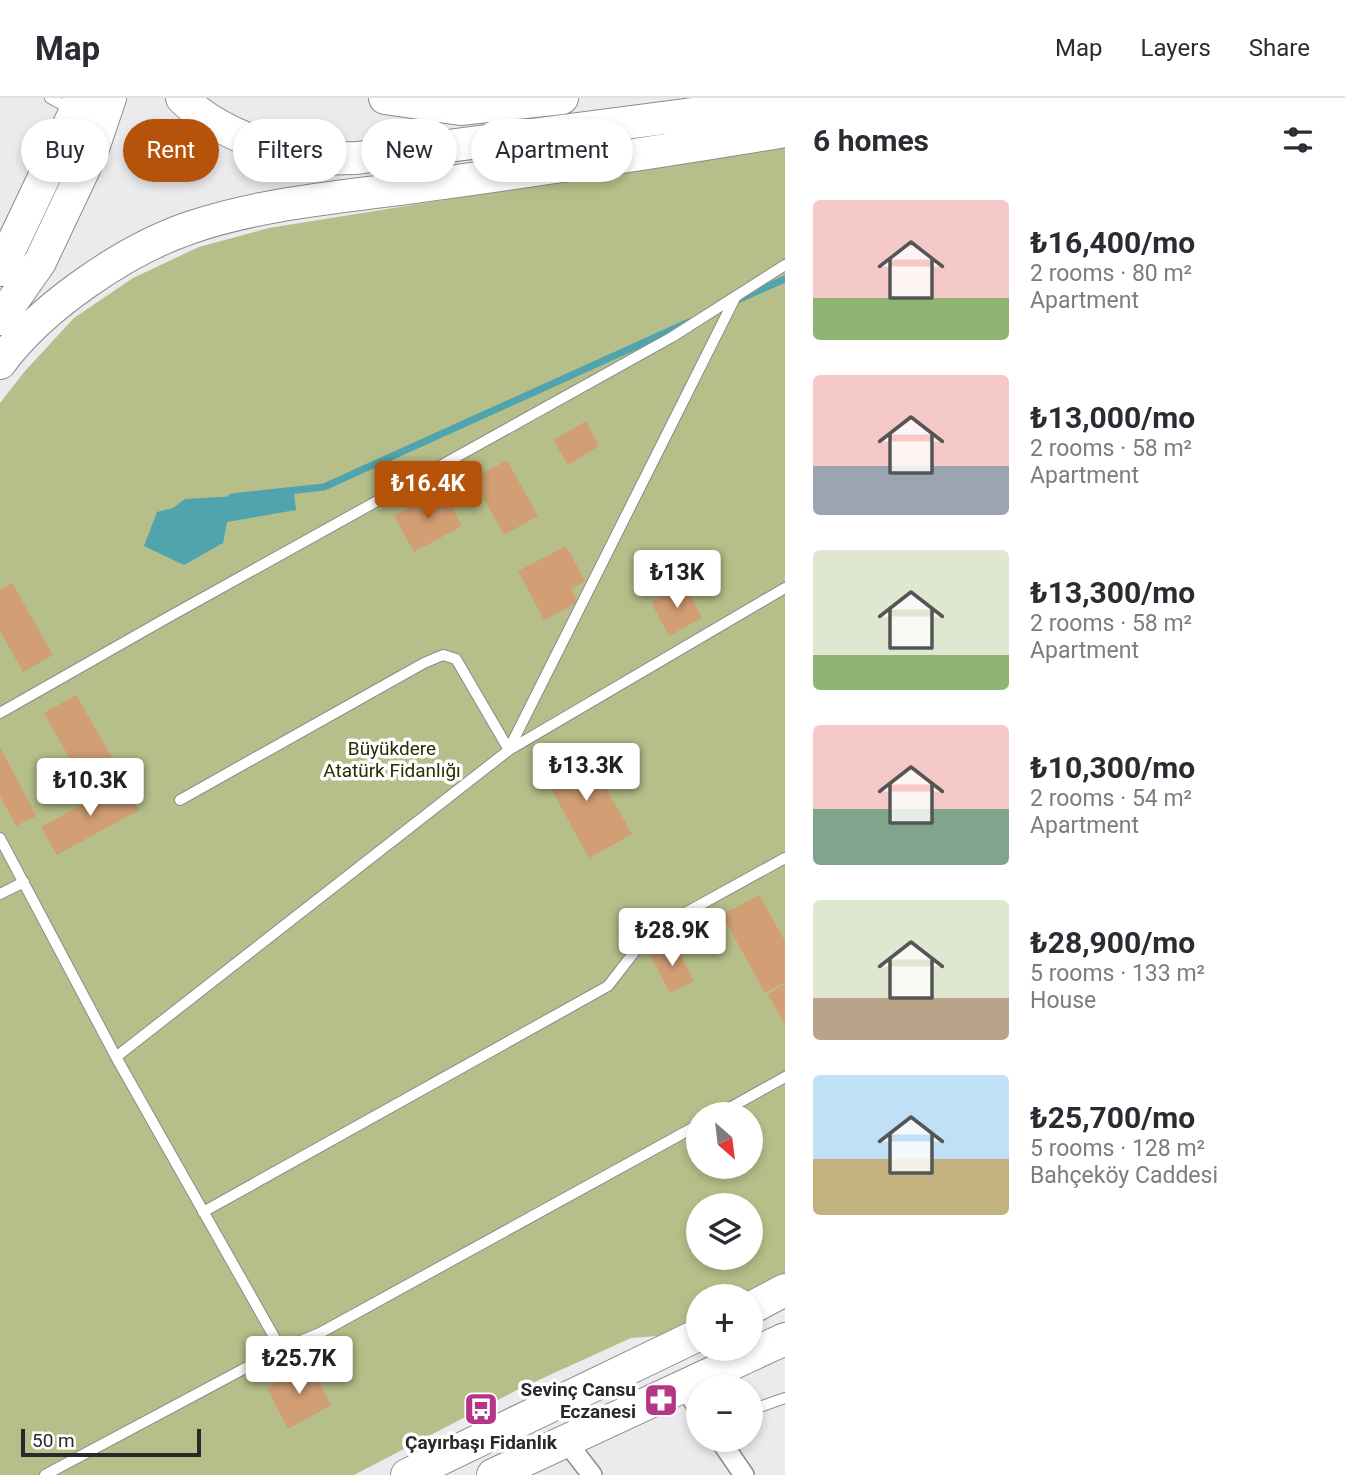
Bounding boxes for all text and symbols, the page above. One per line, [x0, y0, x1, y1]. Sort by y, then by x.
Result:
text: Map [35, 29, 100, 68]
text: Map [1055, 34, 1103, 62]
text: Layers [1141, 34, 1211, 62]
text: Share [1249, 34, 1310, 62]
chip: Buy [21, 119, 109, 182]
chip: Rent [123, 119, 219, 182]
chip: Filters [233, 119, 347, 182]
chip: New [361, 119, 457, 182]
chip: Apartment [471, 119, 633, 182]
icon: filters [1279, 121, 1317, 159]
text: 6 homes [813, 123, 929, 158]
text: ₺16,400/mo [1030, 225, 1195, 260]
icon: home [869, 228, 953, 312]
text: 2 rooms · 80 m² [1030, 260, 1192, 287]
text: Apartment [1030, 287, 1139, 314]
text: ₺13,000/mo [1030, 400, 1195, 435]
icon: home [869, 403, 953, 487]
text: 2 rooms · 58 m² [1030, 435, 1192, 462]
pin: ₺16.4K [371, 462, 485, 521]
text: Apartment [1030, 462, 1139, 489]
text: ₺16.4K [391, 470, 465, 497]
pin: ₺13K [636, 550, 718, 610]
text: ₺13K [650, 559, 704, 586]
text: ₺13,300/mo [1030, 575, 1195, 610]
icon: home [869, 578, 953, 662]
text: 2 rooms · 58 m² [1030, 610, 1192, 637]
text: Apartment [1030, 637, 1139, 664]
park label: Büyükdere Atatürk Fidanlığı [323, 737, 461, 782]
pin: ₺13.3K [529, 744, 643, 803]
text: ₺10,300/mo [1030, 750, 1195, 785]
text: ₺13.3K [549, 752, 623, 779]
icon: home [869, 753, 953, 837]
pin: ₺10.3K [33, 758, 147, 818]
text: ₺10.3K [53, 767, 127, 794]
text: 2 rooms · 54 m² [1030, 785, 1192, 812]
text: Apartment [1030, 812, 1139, 839]
pin: ₺28.9K [615, 908, 729, 968]
text: ₺28.9K [635, 917, 709, 944]
text: ₺28,900/mo [1030, 925, 1195, 960]
icon: home [869, 928, 953, 1012]
text: 5 rooms · 133 m² [1030, 960, 1205, 987]
text: House [1030, 987, 1096, 1014]
text: ₺25,700/mo [1030, 1100, 1195, 1135]
north arrow [686, 1102, 763, 1180]
map controls [686, 1102, 763, 1452]
icon: home [869, 1103, 953, 1187]
text: 5 rooms · 128 m² [1030, 1135, 1205, 1162]
text: Bahçeköy Caddesi [1030, 1162, 1218, 1189]
button: layers [686, 1193, 763, 1270]
button: + [686, 1284, 763, 1361]
pin: ₺25.7K [242, 1336, 356, 1396]
text: ₺25.7K [262, 1345, 336, 1372]
button: − [686, 1375, 763, 1452]
place label: Sevinç Cansu Eczanesi [521, 1378, 636, 1423]
pharmacy icon: Sevinç Cansu Eczanesi [642, 1381, 680, 1419]
bus stop icon: Çayırbaşı Fidanlık [462, 1390, 500, 1428]
scale bar [21, 1426, 201, 1458]
text: 50 m [32, 1429, 75, 1452]
place label: Çayırbaşı Fidanlık [405, 1431, 558, 1454]

